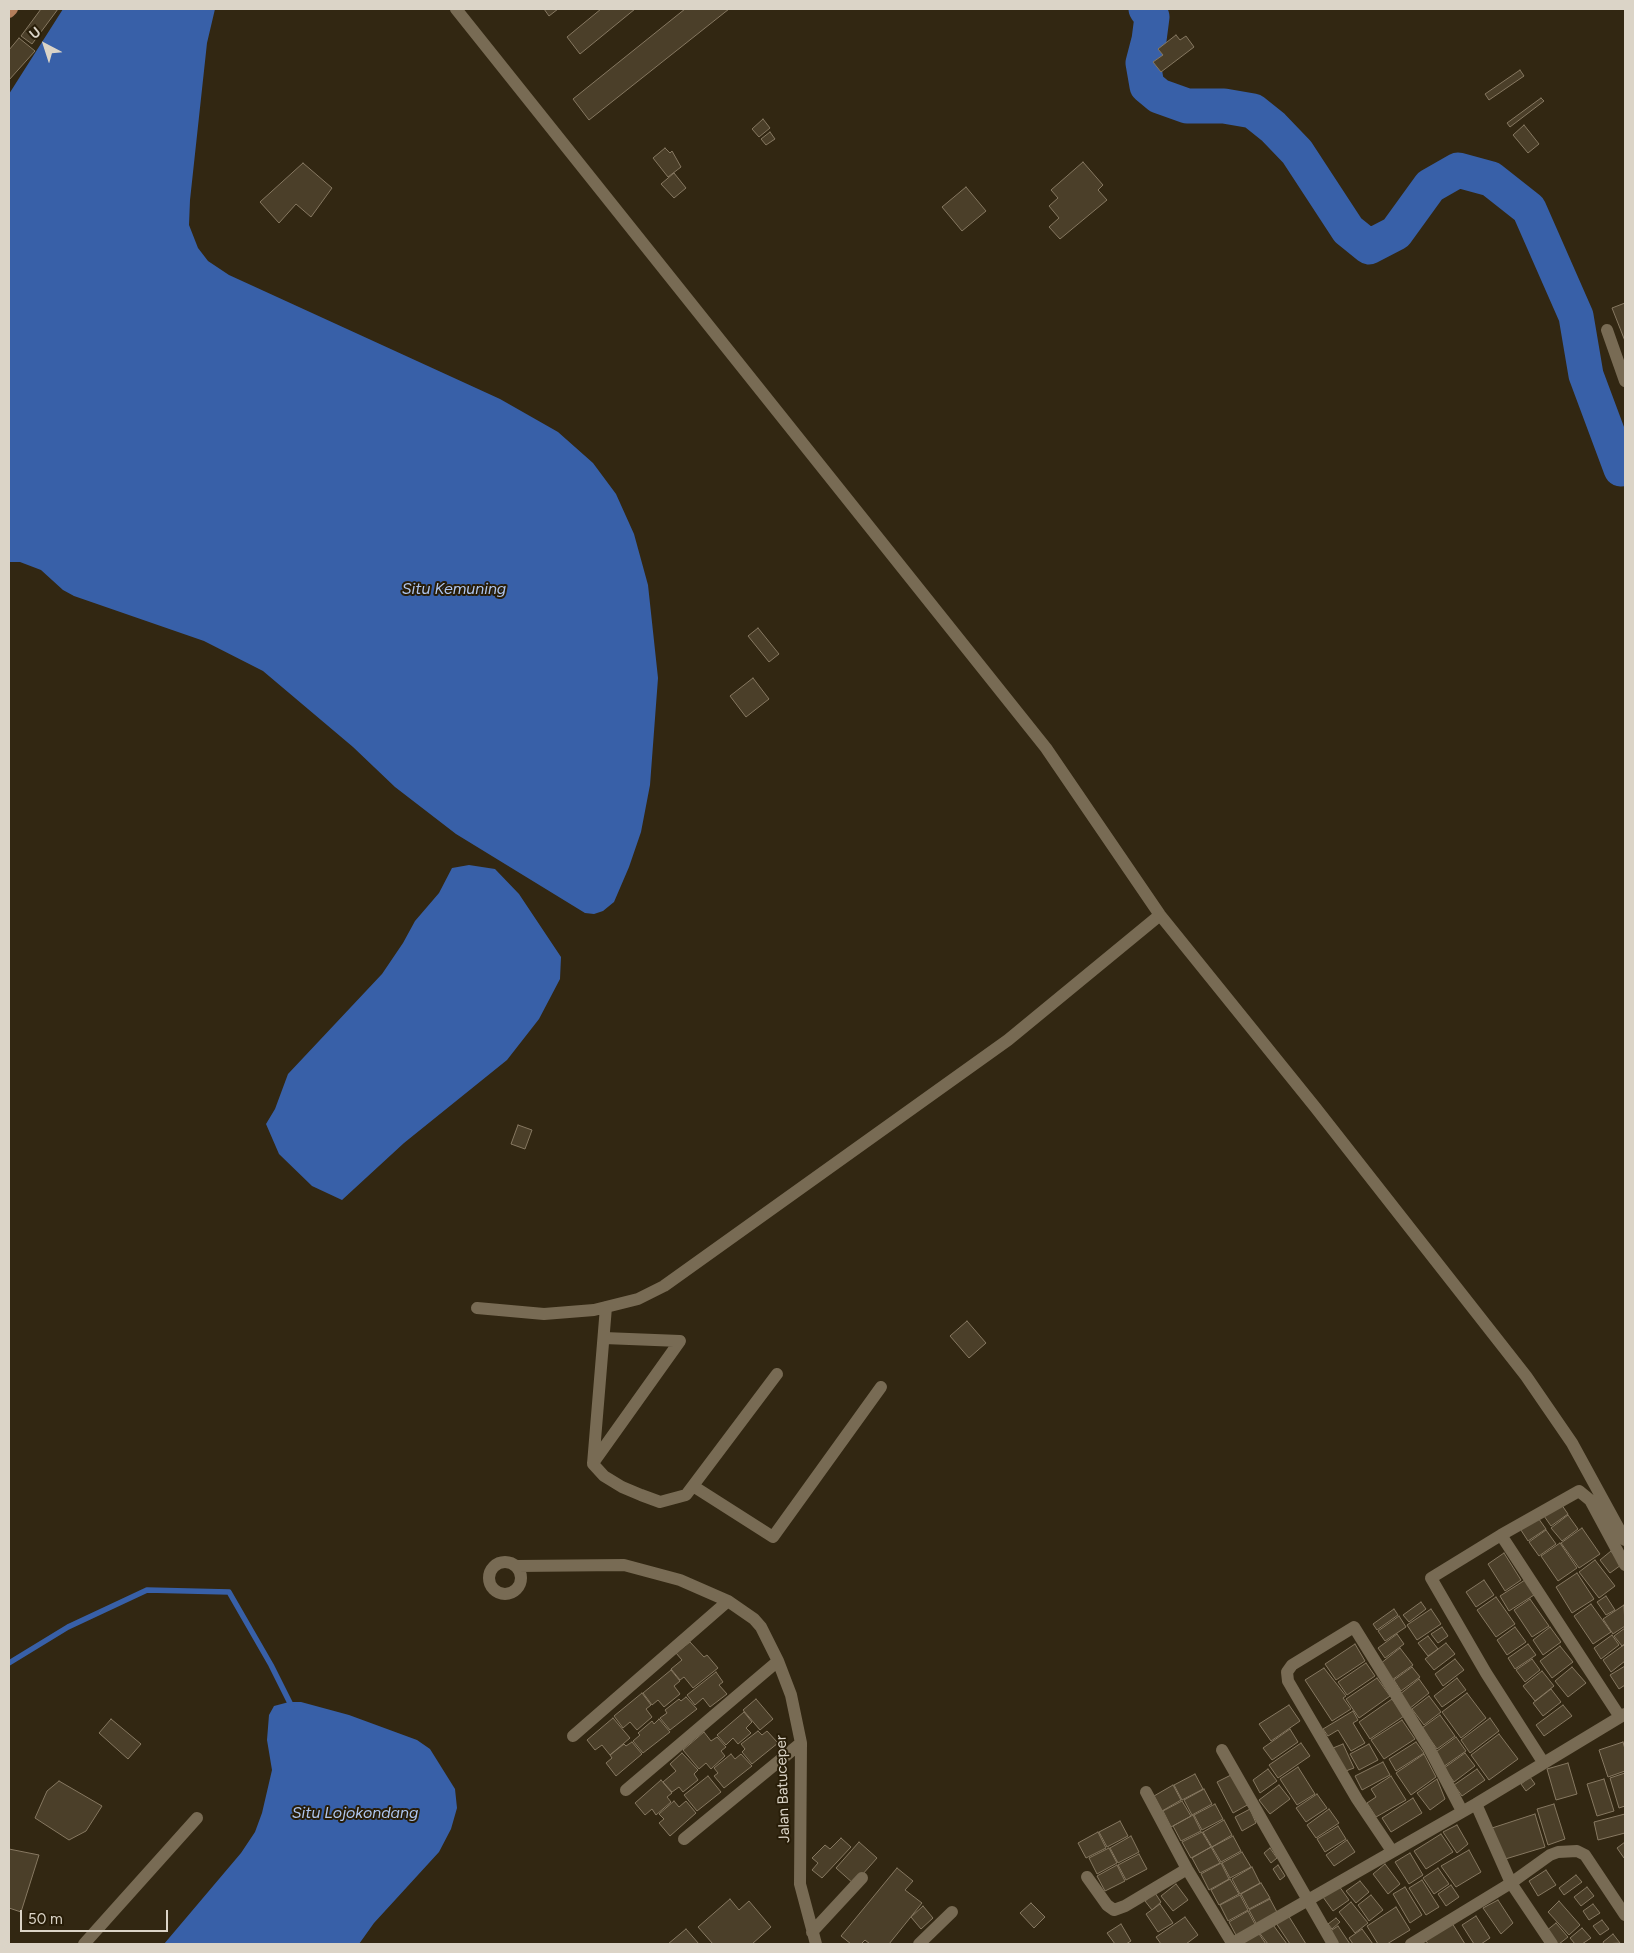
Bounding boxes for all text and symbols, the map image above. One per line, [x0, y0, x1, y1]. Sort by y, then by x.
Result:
north arrow [20, 20, 70, 70]
text: U [26, 23, 44, 43]
water label: Situ Kemuning [402, 579, 506, 599]
street label: Jalan Batuceper [772, 1735, 794, 1843]
water label: Situ Lojokondang [292, 1803, 418, 1823]
scale bar [22, 1900, 170, 1932]
text: 50 m [28, 1910, 63, 1928]

